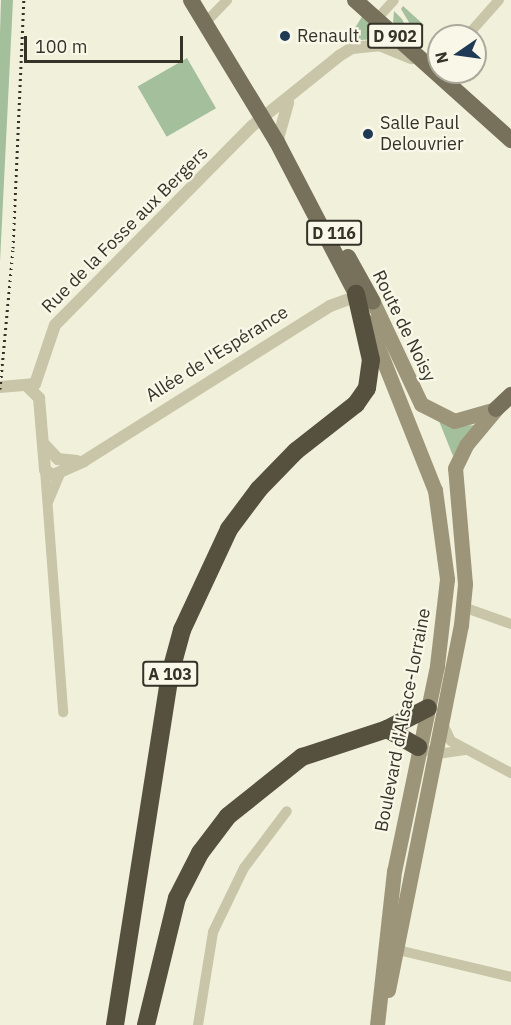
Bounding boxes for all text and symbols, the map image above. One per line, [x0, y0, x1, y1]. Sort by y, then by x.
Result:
road number: D 902 [366, 23, 424, 49]
scale bar [27, 24, 186, 62]
north arrow [427, 24, 487, 84]
place label: Renault [297, 25, 359, 47]
marker: Renault [278, 29, 292, 43]
text: 100 m [35, 35, 87, 58]
text: N [430, 50, 452, 65]
place label: Salle Paul Delouvrier [380, 113, 464, 156]
marker: Salle Paul Delouvrier [361, 127, 375, 141]
street label: Rue de la Fosse aux Bergers [37, 142, 213, 318]
road number: D 116 [306, 220, 362, 246]
street label: Route de Noisy [368, 267, 440, 385]
street label: Allée de l'Espérance [142, 301, 292, 407]
street label: Boulevard d'Alsace-Lorraine [371, 606, 435, 834]
road number: A 103 [142, 661, 198, 687]

